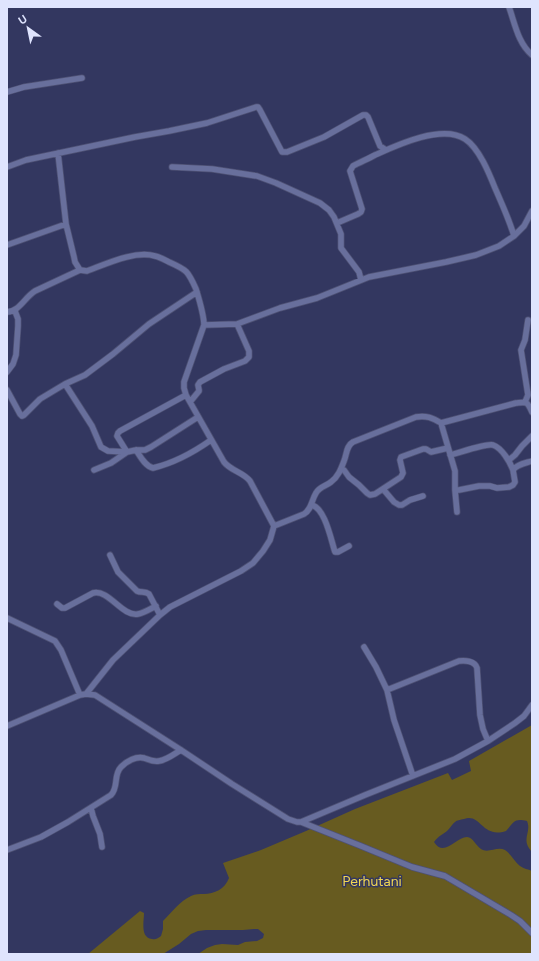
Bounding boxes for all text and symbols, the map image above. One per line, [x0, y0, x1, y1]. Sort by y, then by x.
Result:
north arrow [8, 8, 48, 48]
text: U [16, 12, 30, 28]
park label: Perhutani [342, 873, 402, 890]

